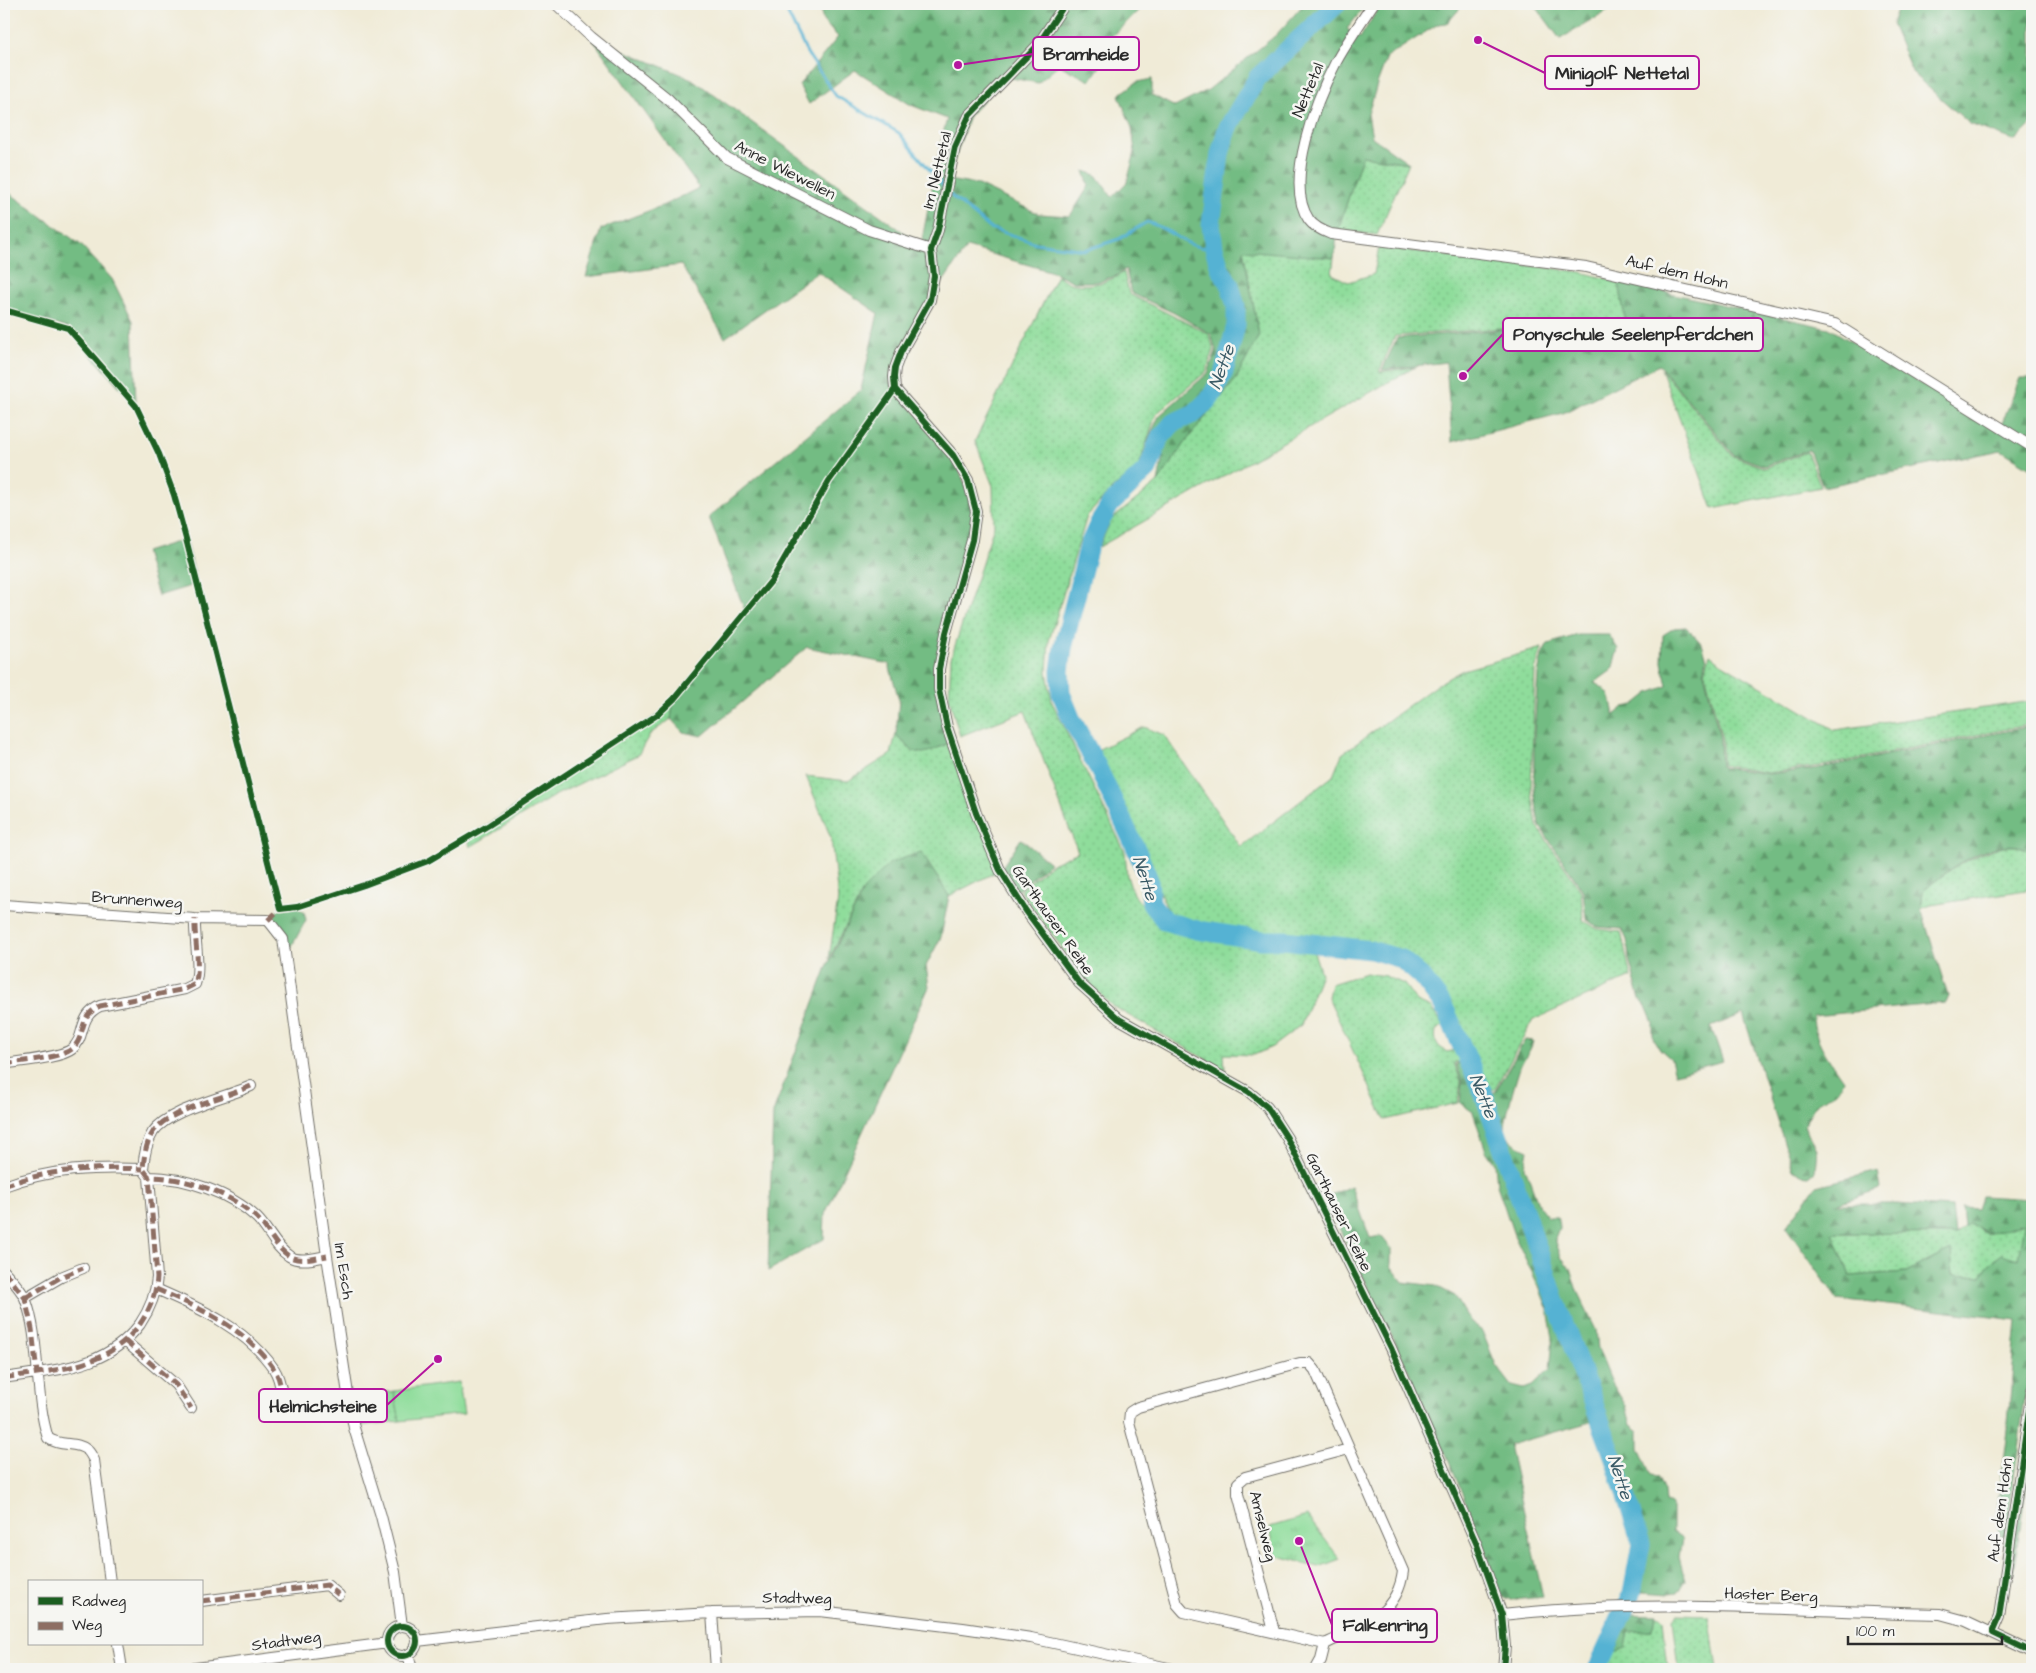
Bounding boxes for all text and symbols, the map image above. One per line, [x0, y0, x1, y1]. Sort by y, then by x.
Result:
callout: Bramheide [1033, 37, 1139, 70]
text: Bramheide [1043, 42, 1129, 67]
callout: Minigolf Nettetal [1545, 56, 1699, 89]
street label: Nettetal [1287, 59, 1329, 121]
text: Minigolf Nettetal [1555, 61, 1689, 87]
street label: Im Nettetal [917, 129, 957, 211]
street label: Anne Wiewellen [731, 135, 839, 205]
street label: Auf dem Hohn [1624, 250, 1730, 294]
callout: Ponyschule Seelenpferdchen [1503, 318, 1763, 351]
text: Ponyschule Seelenpferdchen [1513, 322, 1753, 348]
water label: Nette [1203, 340, 1242, 393]
water label: Nette [1126, 853, 1164, 905]
street label: Garthauser Reihe [1007, 861, 1099, 980]
street label: Brunnenweg [91, 886, 183, 915]
water label: Nette [1463, 1070, 1504, 1123]
street label: Garthauser Reihe [1301, 1149, 1377, 1275]
street label: Im Esch [329, 1241, 359, 1301]
callout: Helmichsteine [259, 1389, 387, 1422]
text: Helmichsteine [269, 1394, 377, 1419]
water label: Nette [1601, 1452, 1639, 1504]
street label: Auf dem Hohn [1982, 1457, 2018, 1563]
street label: Amselweg [1243, 1489, 1282, 1564]
legend [28, 1580, 202, 1646]
street label: Haster Berg [1724, 1582, 1818, 1609]
street label: Stadtweg [762, 1586, 832, 1611]
text: Radweg [72, 1591, 126, 1613]
callout: Falkenring [1332, 1609, 1437, 1642]
text: Falkenring [1342, 1613, 1428, 1639]
scale bar [1848, 1613, 2002, 1645]
text: Weg [72, 1615, 102, 1637]
text: 100 m [1856, 1621, 1895, 1642]
street label: Stadtweg [250, 1625, 322, 1658]

